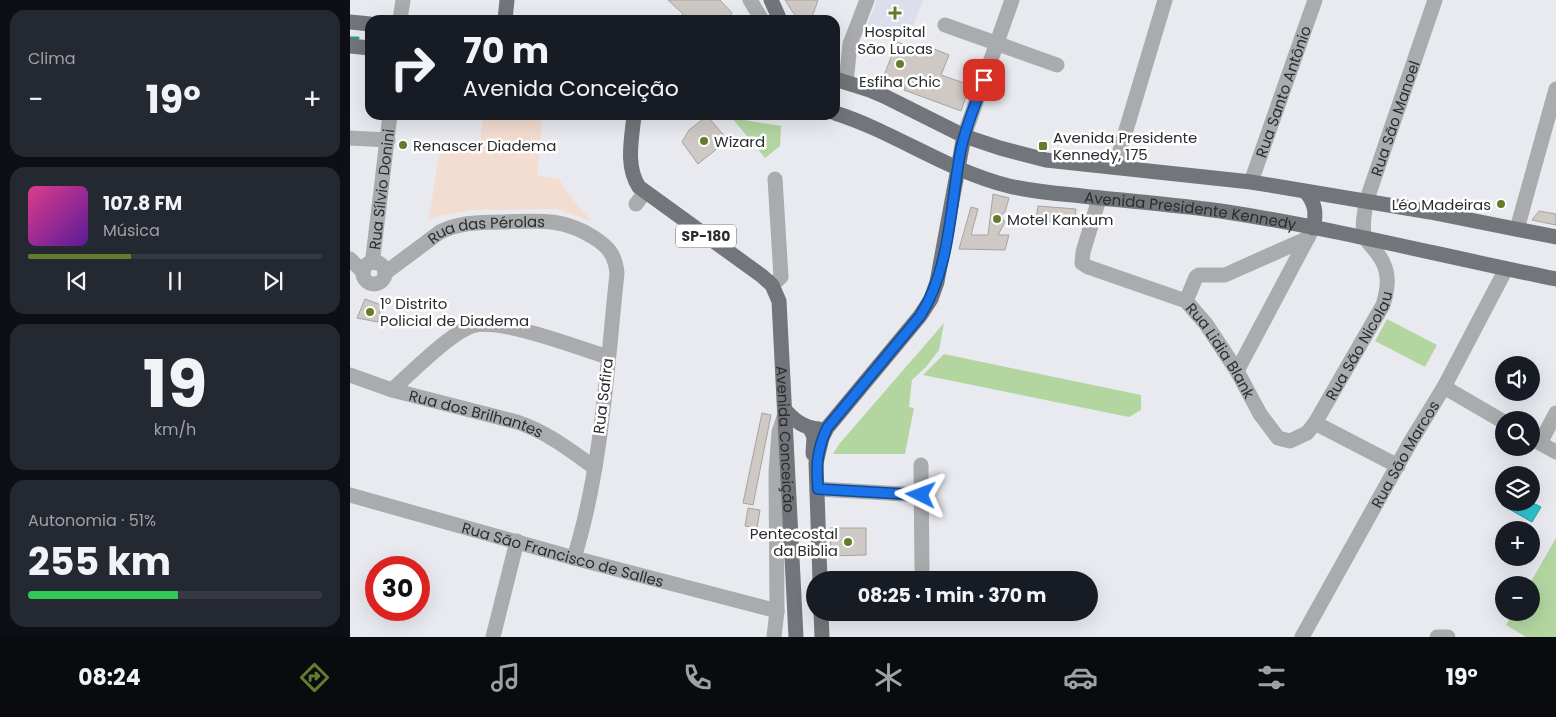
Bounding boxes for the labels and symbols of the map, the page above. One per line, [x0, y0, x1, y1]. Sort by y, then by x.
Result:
marker: Hospital São Lucas [888, 6, 902, 20]
place label: Hospital São Lucas [857, 21, 933, 59]
street label: Rua Santo Antônio [1250, 23, 1316, 160]
marker: Esfiha Chic [894, 58, 906, 70]
street label: Rua São Manoel [1365, 58, 1424, 179]
pin [963, 59, 1005, 101]
place label: Esfiha Chic [859, 71, 941, 92]
place label: Avenida Presidente Kennedy, 175 [1053, 127, 1197, 165]
street label: Rua Sílvio Donini [363, 128, 399, 251]
place label: Wizard [714, 131, 765, 152]
place label: Renascer Diadema [413, 135, 556, 156]
marker: Wizard [698, 135, 710, 147]
marker: Renascer Diadema [397, 139, 409, 151]
marker: Avenida Presidente Kennedy, 175 [1037, 140, 1049, 152]
street label: Avenida Presidente Kennedy [1083, 186, 1299, 234]
place label: Léo Madeiras [1392, 194, 1491, 215]
marker: Léo Madeiras [1495, 198, 1507, 210]
place label: Motel Kankum [1007, 209, 1113, 230]
street label: Rua das Pérolas [423, 210, 546, 249]
marker: Motel Kankum [991, 213, 1003, 225]
road number: SP-180 [676, 225, 736, 248]
street label: Rua São Nicolau [1320, 289, 1397, 404]
place label: 1º Distrito Policial de Diadema [380, 293, 529, 331]
street label: Rua Lidia Blank [1181, 298, 1260, 402]
marker: 1º Distrito Policial de Diadema [364, 306, 376, 318]
street label: Rua Safira [588, 357, 618, 435]
street label: Avenida Conceição [772, 365, 800, 513]
street label: Rua dos Brilhantes [407, 384, 547, 442]
street label: Rua São Marcos [1366, 396, 1444, 511]
position arrow [894, 468, 946, 520]
street label: Rua São Francisco de Salles [459, 516, 666, 592]
place label: Pentecostal da Biblia [750, 523, 838, 561]
marker: Pentecostal da Biblia [842, 536, 854, 548]
speed limit sign: 30 [365, 556, 430, 621]

